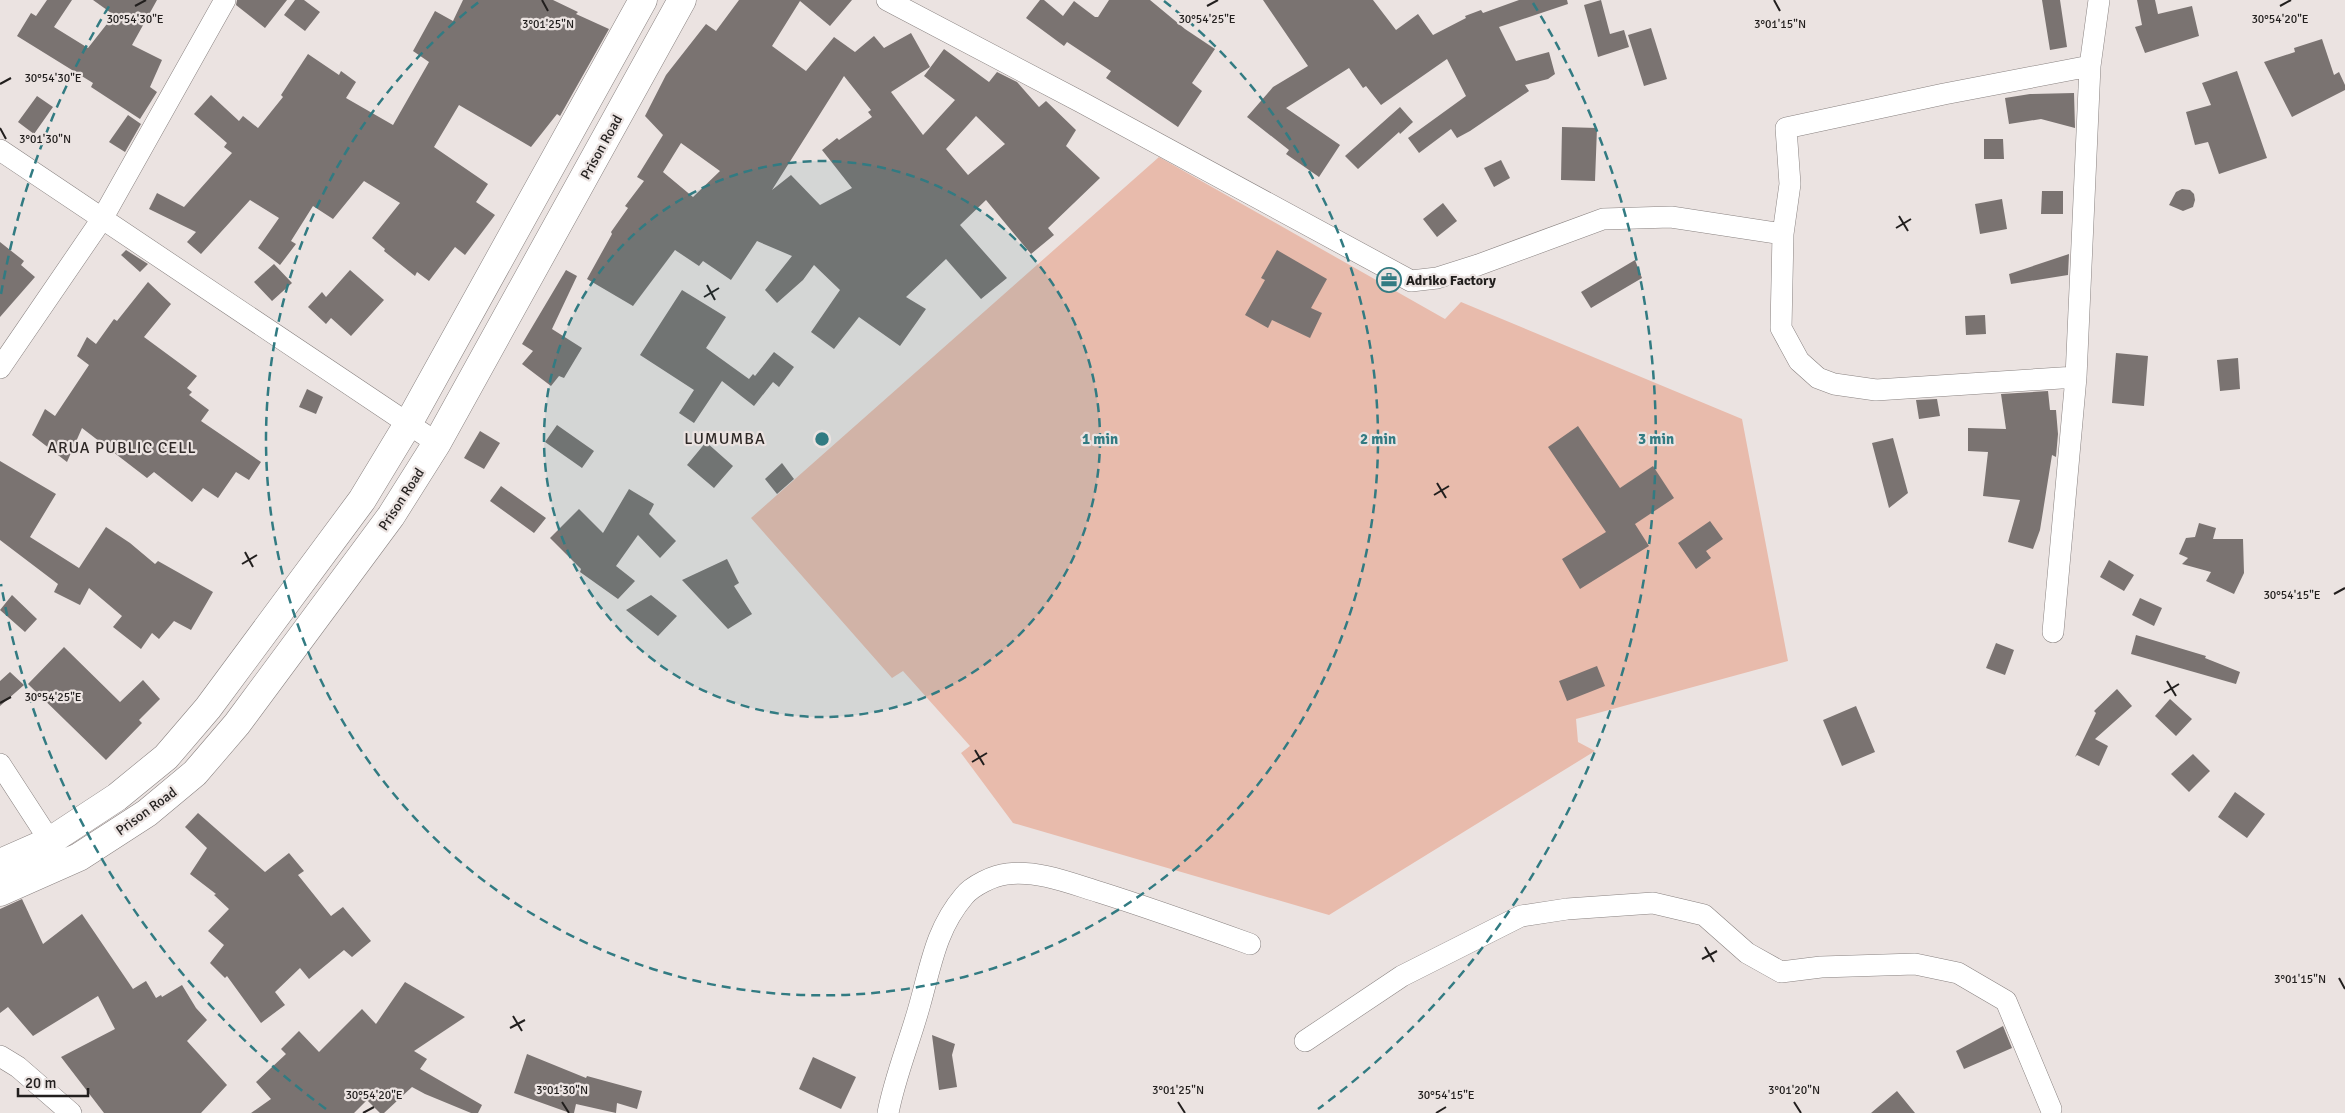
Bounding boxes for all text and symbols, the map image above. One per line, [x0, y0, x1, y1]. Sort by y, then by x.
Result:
text: 30°54'30"E [106, 12, 164, 27]
text: 30°54'25"E [1178, 12, 1236, 27]
text: 30°54'20"E [2251, 12, 2309, 27]
text: 3°01'25"N [522, 17, 574, 32]
text: 3°01'15"N [1754, 17, 1806, 32]
text: 30°54'30"E [24, 71, 82, 86]
street label: Prison Road [577, 112, 626, 182]
text: 3°01'30"N [19, 132, 71, 147]
office icon: Adriko Factory [1376, 267, 1402, 293]
place label: Adriko Factory [1406, 272, 1496, 289]
district label: LUMUMBA [684, 429, 766, 449]
centre of rings [813, 430, 831, 448]
text: 1 min [1082, 430, 1118, 448]
text: 2 min [1360, 430, 1396, 448]
text: 3 min [1638, 430, 1674, 448]
district label: ARUA PUBLIC CELL [47, 438, 197, 458]
street label: Prison Road [375, 465, 428, 534]
text: 30°54'15"E [2263, 588, 2321, 603]
text: 30°54'25"E [24, 690, 82, 705]
street label: Prison Road [113, 784, 180, 839]
text: 3°01'15"N [2274, 972, 2326, 987]
scale bar [18, 1066, 88, 1098]
text: 20 m [25, 1074, 56, 1092]
text: 3°01'30"N [536, 1083, 588, 1098]
text: 3°01'25"N [1152, 1083, 1204, 1098]
text: 3°01'20"N [1768, 1083, 1820, 1098]
text: 30°54'20"E [345, 1088, 403, 1103]
text: 30°54'15"E [1417, 1088, 1475, 1103]

